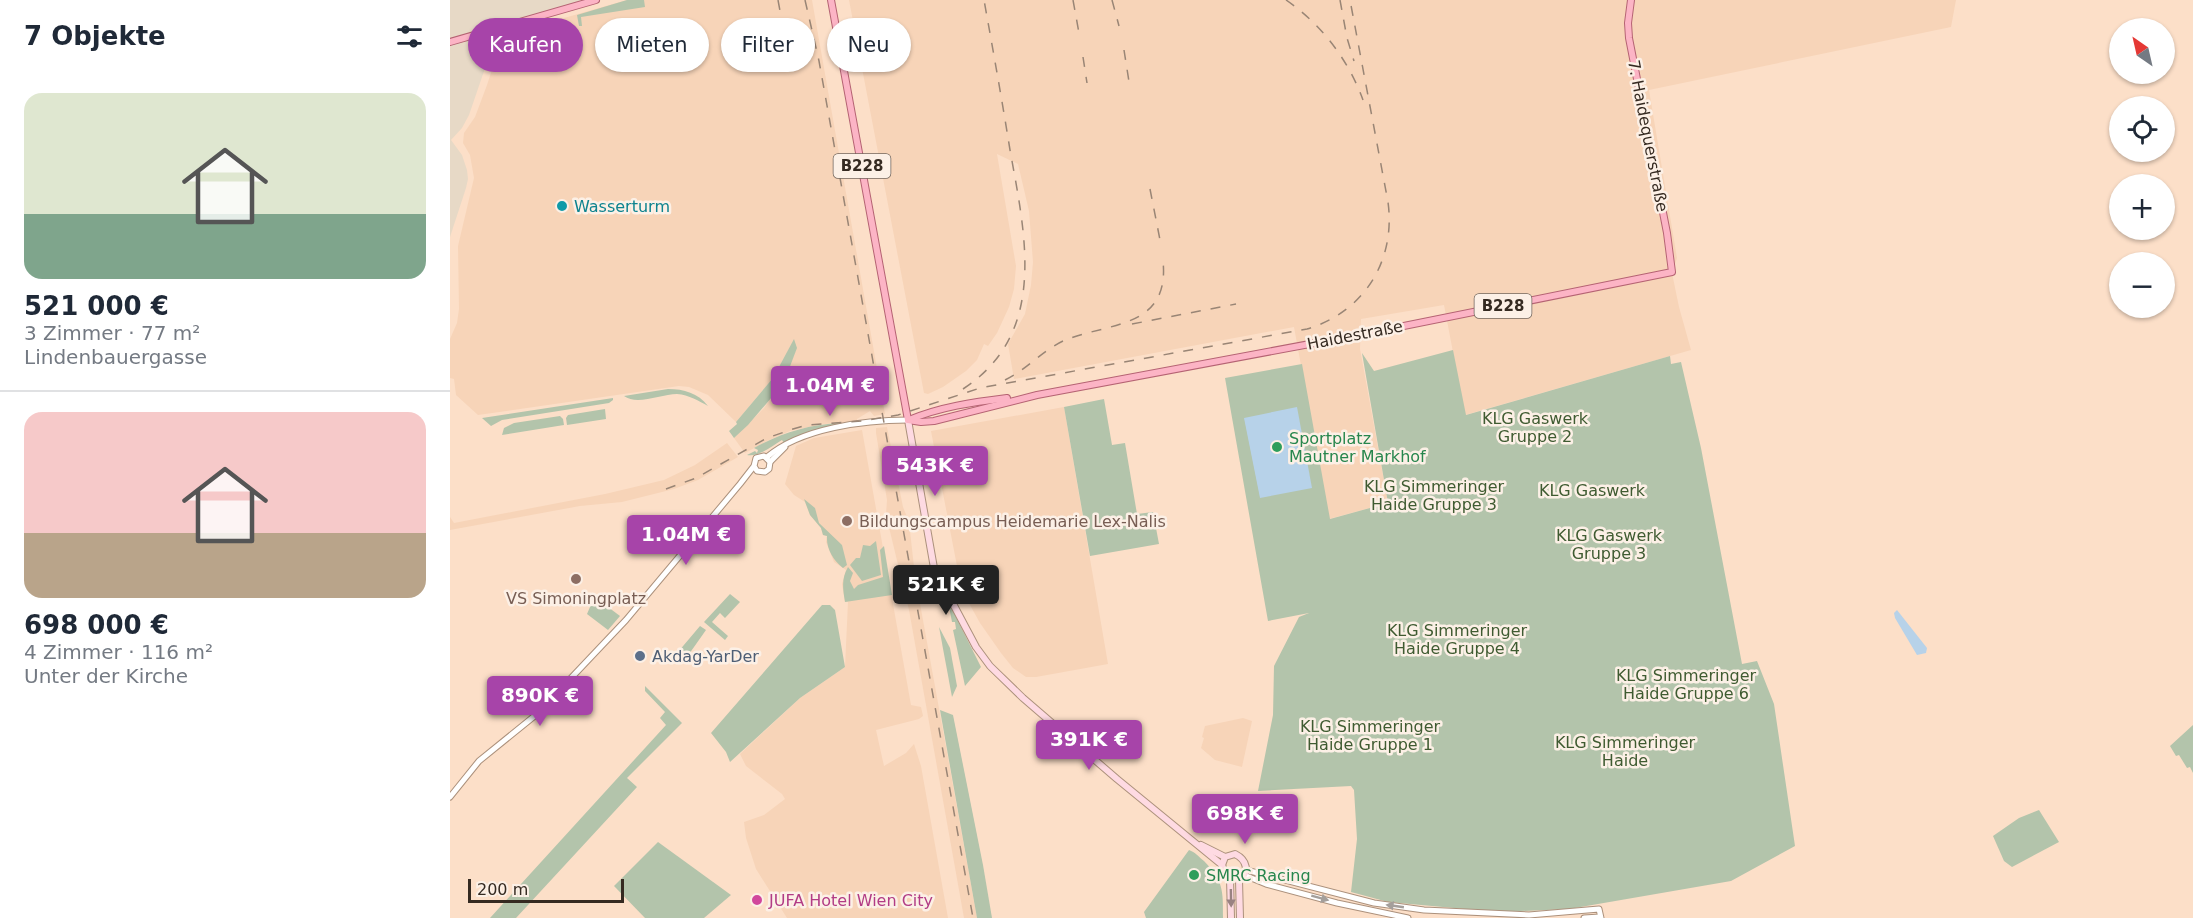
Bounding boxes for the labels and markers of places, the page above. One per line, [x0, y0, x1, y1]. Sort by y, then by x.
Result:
place label: Wasserturm [574, 197, 670, 216]
marker: Wasserturm [555, 199, 569, 213]
pin: 1.04M € [775, 366, 885, 417]
place label: Sportplatz Mautner Markhof [1289, 429, 1426, 466]
marker: Sportplatz Mautner Markhof [1270, 440, 1284, 454]
pin: 543K € [886, 446, 984, 497]
place label: Bildungscampus Heidemarie Lex-Nalis [859, 512, 1166, 531]
marker: Bildungscampus Heidemarie Lex-Nalis [840, 514, 854, 528]
pin: 1.04M € [631, 515, 741, 566]
pin: 521K € [897, 565, 995, 616]
marker: VS Simoningplatz [569, 572, 583, 586]
place label: VS Simoningplatz [506, 589, 646, 608]
place label: Akdag-YarDer [652, 647, 759, 666]
marker: Akdag-YarDer [633, 649, 647, 663]
pin: 890K € [491, 676, 589, 727]
pin: 391K € [1040, 720, 1138, 771]
pin: 698K € [1196, 794, 1294, 845]
place label: SMRC Racing [1206, 866, 1311, 885]
marker: SMRC Racing [1187, 868, 1201, 882]
place label: JUFA Hotel Wien City [768, 891, 933, 910]
marker: JUFA Hotel Wien City [750, 893, 764, 907]

